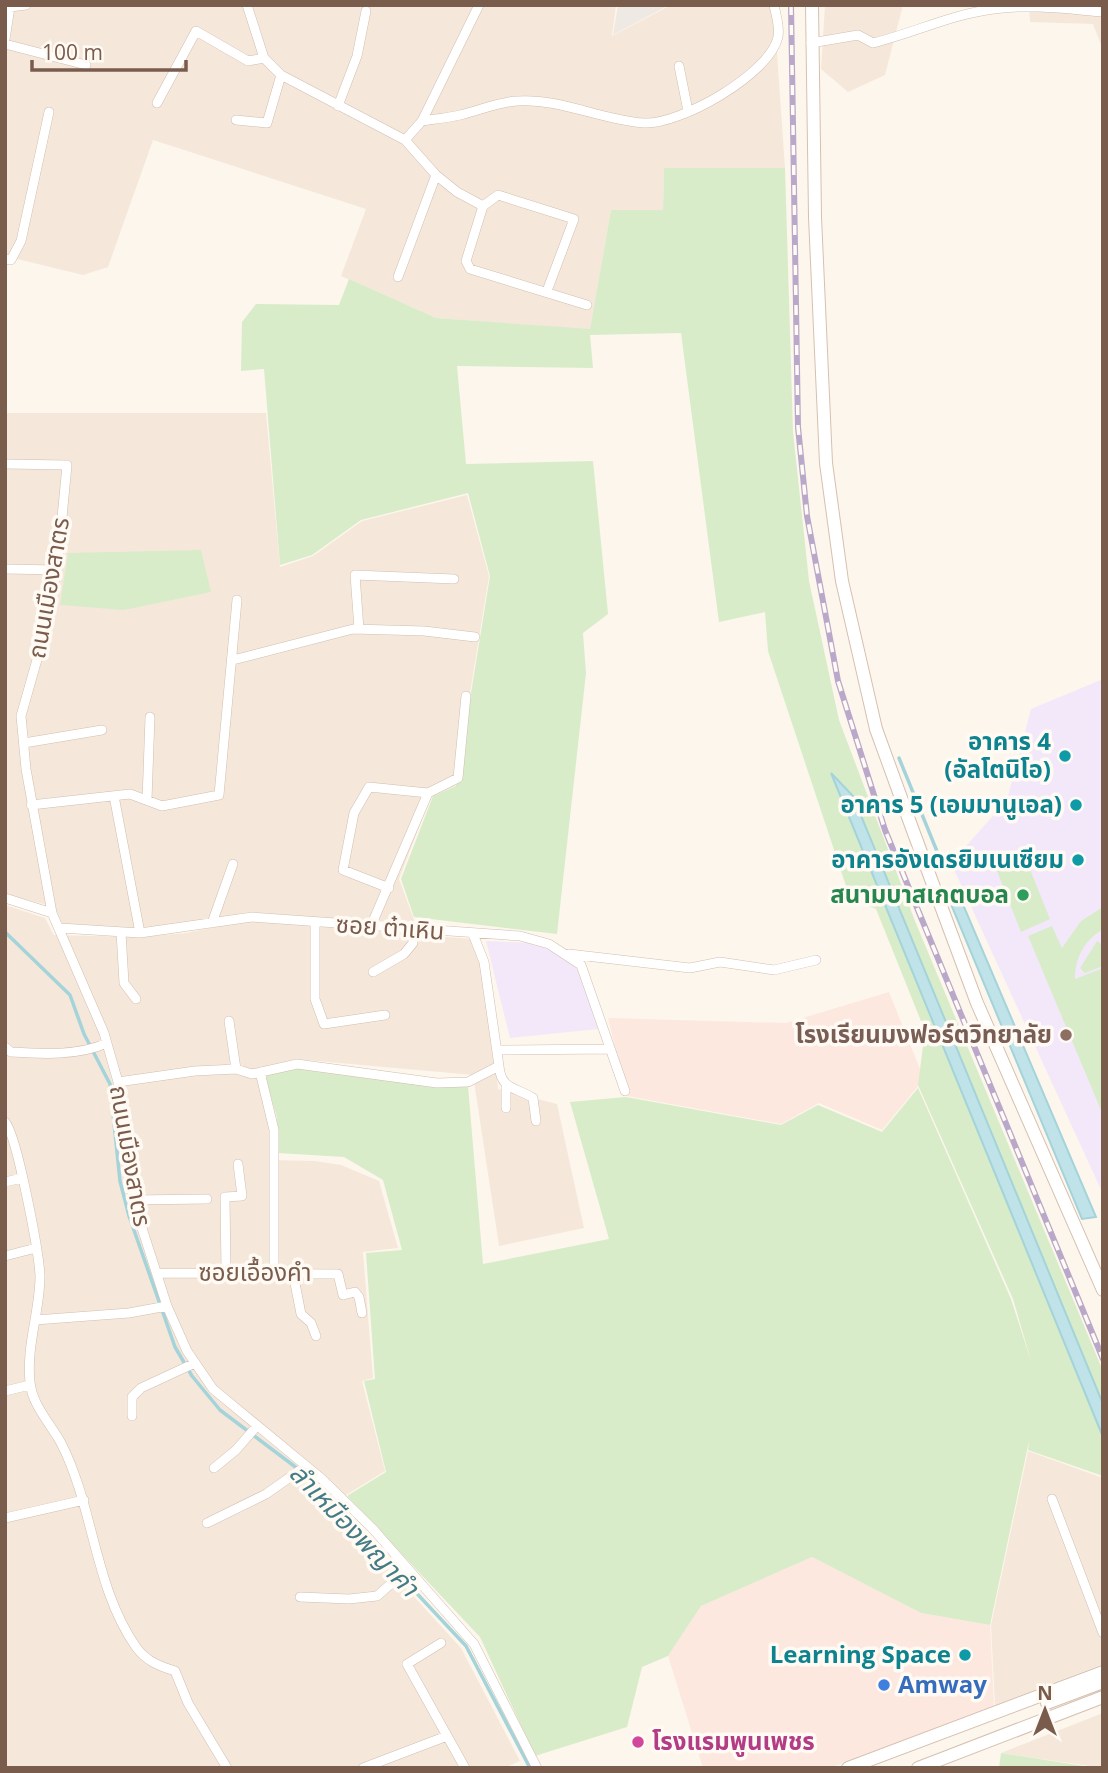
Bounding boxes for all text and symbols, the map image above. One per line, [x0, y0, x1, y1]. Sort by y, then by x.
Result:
scale bar [32, 28, 186, 72]
text: 100 m [42, 38, 103, 66]
street label: ถนนเมืองสาตร [19, 515, 76, 661]
place label: อาคาร 4 (อัลโตนิโอ) [944, 724, 1051, 785]
marker: อาคาร 4 (อัลโตนิโอ) [1057, 748, 1073, 764]
place label: อาคาร 5 (เอมมานูเอล) [841, 787, 1062, 820]
marker: อาคาร 5 (เอมมานูเอล) [1068, 797, 1084, 813]
place label: อาคารอังเดรยิมเนเซียม [831, 842, 1064, 875]
marker: อาคารอังเดรยิมเนเซียม [1070, 852, 1086, 868]
place label: สนามบาสเกตบอล [830, 877, 1009, 910]
marker: สนามบาสเกตบอล [1015, 887, 1031, 903]
street label: ซอย ต๋าเหิน [335, 906, 445, 947]
place label: โรงเรียนมงฟอร์ตวิทยาลัย [795, 1017, 1052, 1050]
marker: โรงเรียนมงฟอร์ตวิทยาลัย [1058, 1027, 1074, 1043]
street label: ถนนเมืองสาตร [103, 1083, 160, 1229]
street label: ซอยเอื้องคำ [198, 1255, 312, 1288]
water label: ลำเหมืองพญาคำ [282, 1455, 428, 1605]
place label: Learning Space [770, 1637, 951, 1670]
marker: Learning Space [957, 1647, 973, 1663]
place label: Amway [898, 1667, 987, 1700]
north arrow [1010, 1675, 1080, 1745]
marker: Amway [876, 1677, 892, 1693]
text: N [1037, 1680, 1053, 1706]
place label: โรงแรมพูนเพชร [652, 1724, 815, 1757]
marker: โรงแรมพูนเพชร [630, 1734, 646, 1750]

